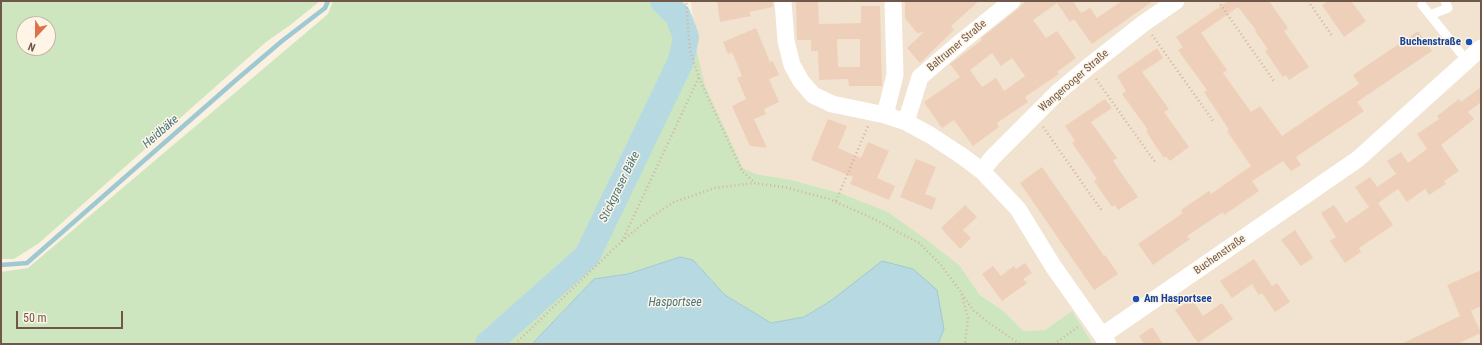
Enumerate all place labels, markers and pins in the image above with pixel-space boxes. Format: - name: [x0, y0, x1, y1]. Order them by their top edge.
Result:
- place label: Buchenstraße: [1400, 35, 1461, 49]
- marker: Buchenstraße: [1464, 37, 1474, 47]
- place label: Am Hasportsee: [1144, 292, 1212, 306]
- marker: Am Hasportsee: [1131, 294, 1141, 304]

